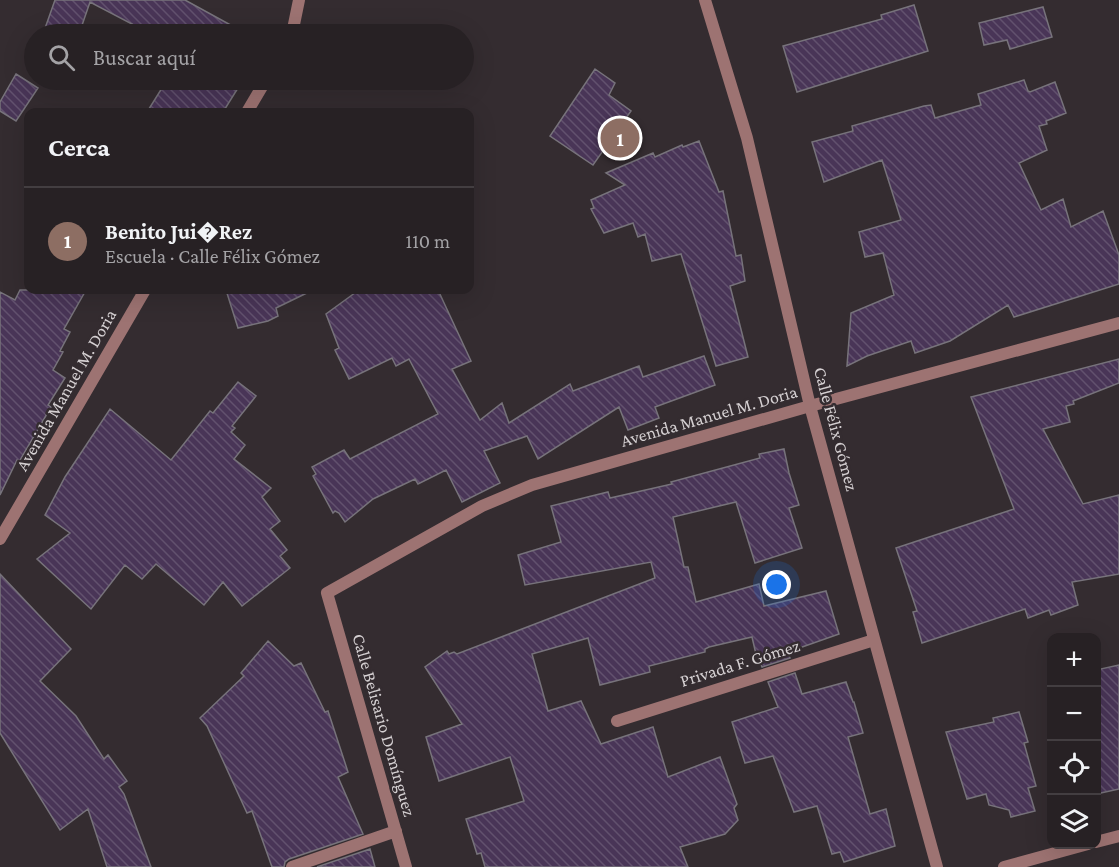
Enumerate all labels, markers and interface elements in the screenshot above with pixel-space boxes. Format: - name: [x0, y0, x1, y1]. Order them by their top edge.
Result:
- search box: [24, 24, 474, 90]
- icon: search: [45, 41, 78, 74]
- text: Buscar aquí: [93, 45, 195, 70]
- pin: 1: [600, 116, 640, 160]
- text: Cerca: [48, 133, 110, 162]
- text: Benito Jui�Rez: [105, 219, 252, 244]
- text: 1: [64, 230, 71, 252]
- text: 110 m: [406, 230, 450, 252]
- text: Escuela · Calle Félix Gómez: [105, 245, 320, 267]
- street label: Avenida Manuel M. Doria: [12, 306, 120, 474]
- street label: Calle Félix Gómez: [810, 365, 862, 494]
- street label: Avenida Manuel M. Doria: [618, 381, 800, 451]
- your location: [762, 570, 791, 599]
- street label: Calle Belisario Domínguez: [348, 631, 420, 819]
- map controls: [1047, 633, 1101, 849]
- button: +: [1047, 633, 1101, 687]
- street label: Privada F. Gómez: [678, 635, 803, 691]
- button: −: [1047, 687, 1101, 741]
- button: locate: [1047, 741, 1101, 795]
- button: layers: [1047, 795, 1101, 849]

